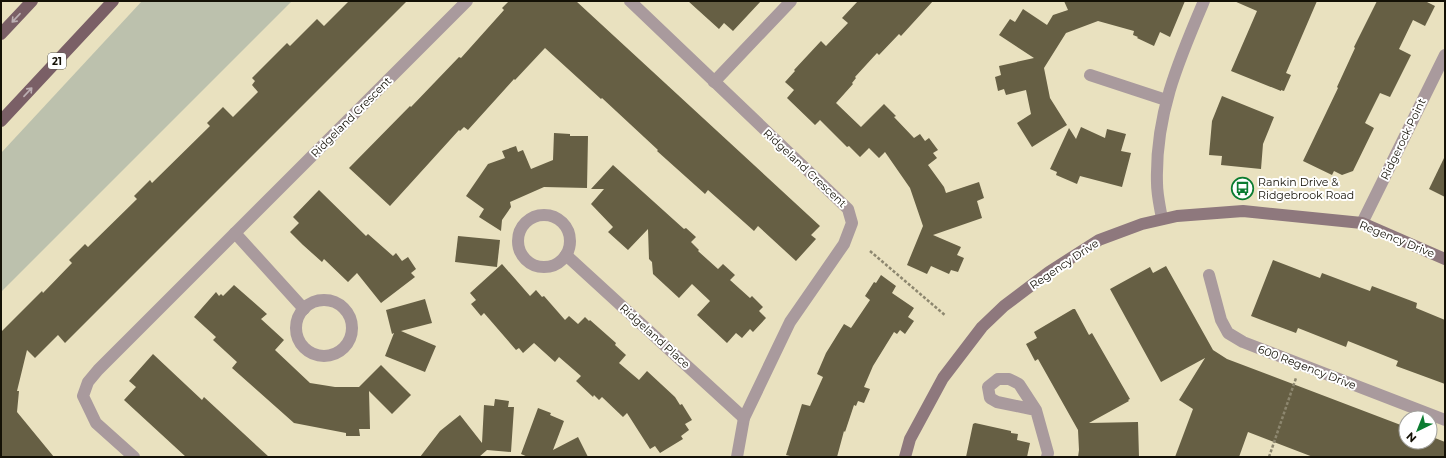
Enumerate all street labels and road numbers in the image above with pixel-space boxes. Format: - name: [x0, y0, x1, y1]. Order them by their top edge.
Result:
- road number: 21: [48, 53, 66, 69]
- street label: Ridgeland Crescent: [308, 73, 395, 160]
- street label: Ridgerock Point: [1377, 96, 1429, 182]
- street label: Ridgeland Crescent: [761, 126, 850, 210]
- street label: Regency Drive: [1357, 218, 1437, 261]
- street label: Regency Drive: [1027, 236, 1101, 292]
- street label: Ridgeland Place: [617, 301, 693, 371]
- street label: 600 Regency Drive: [1256, 342, 1358, 392]

